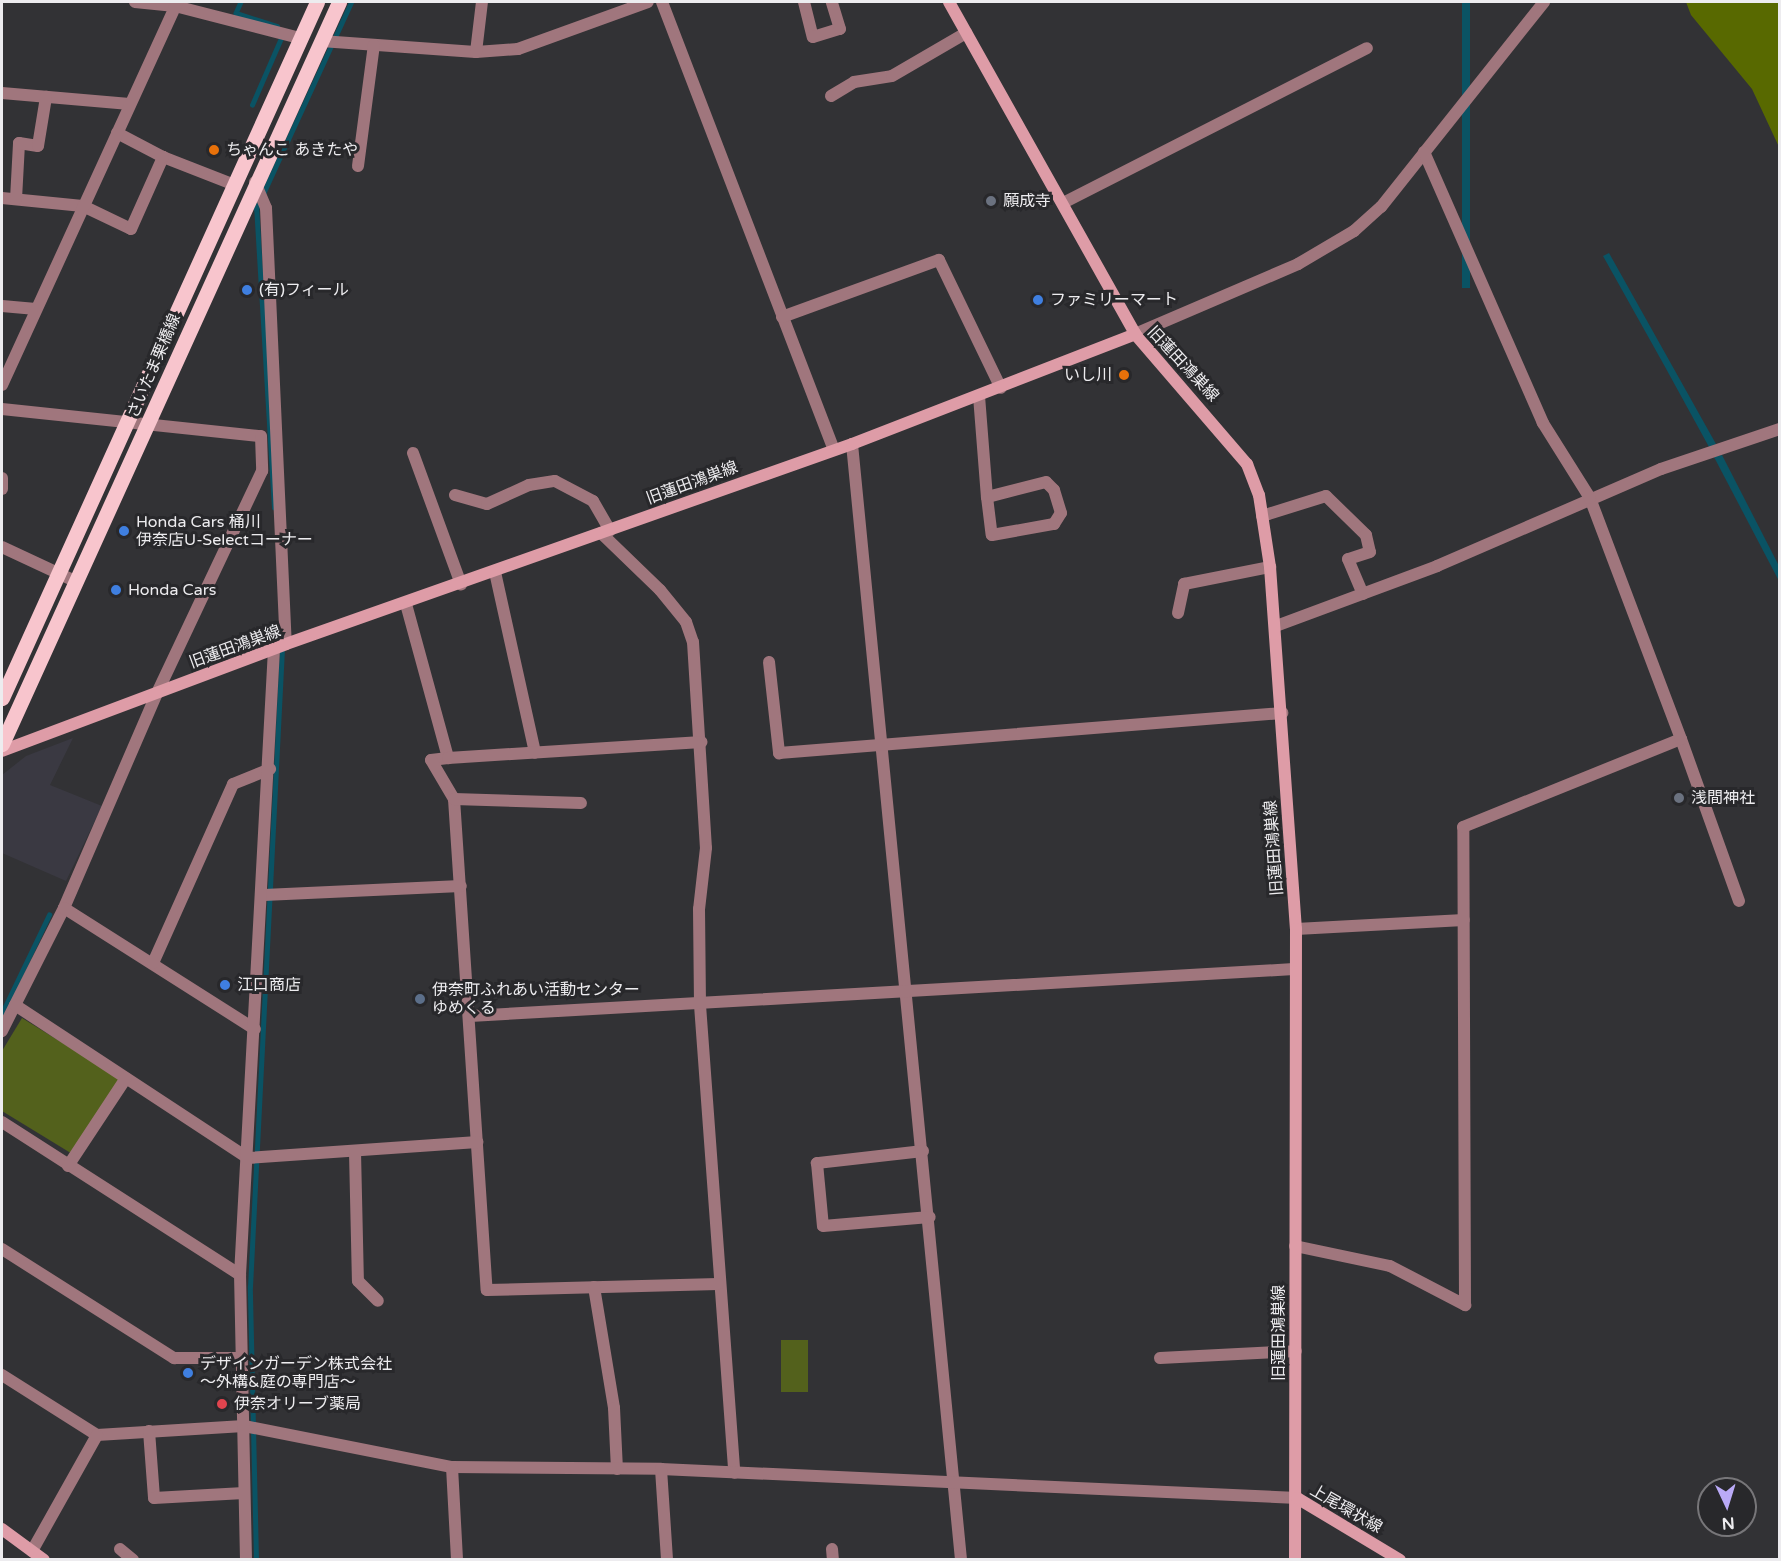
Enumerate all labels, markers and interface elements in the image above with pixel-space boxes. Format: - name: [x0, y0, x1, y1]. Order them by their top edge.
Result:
- place label: ちゃんこ あきたや: [226, 140, 358, 160]
- marker: ちゃんこ あきたや: [207, 143, 221, 157]
- place label: 願成寺: [1003, 191, 1051, 211]
- marker: 願成寺: [984, 194, 998, 208]
- place label: (有)フィール: [259, 280, 349, 300]
- marker: (有)フィール: [240, 283, 254, 297]
- place label: ファミリーマート: [1050, 290, 1178, 310]
- marker: ファミリーマート: [1031, 293, 1045, 307]
- street label: さいたま栗橋線: [123, 311, 185, 421]
- street label: 旧蓮田鴻巣線: [1143, 322, 1223, 406]
- place label: いし川: [1064, 365, 1112, 385]
- marker: いし川: [1117, 368, 1131, 382]
- street label: 旧蓮田鴻巣線: [644, 458, 740, 508]
- place label: Honda Cars 桶川 伊奈店U-Selectコーナー: [136, 512, 313, 550]
- marker: Honda Cars 桶川 伊奈店U-Selectコーナー: [117, 524, 131, 538]
- place label: Honda Cars: [128, 580, 216, 600]
- marker: Honda Cars: [109, 583, 123, 597]
- street label: 旧蓮田鴻巣線: [187, 622, 283, 672]
- place label: 浅間神社: [1691, 788, 1755, 808]
- marker: 浅間神社: [1672, 791, 1686, 805]
- street label: 旧蓮田鴻巣線: [1261, 799, 1287, 897]
- place label: 江口商店: [237, 975, 301, 995]
- marker: 江口商店: [218, 978, 232, 992]
- place label: 伊奈町ふれあい活動センター ゆめくる: [432, 980, 640, 1018]
- marker: 伊奈町ふれあい活動センター ゆめくる: [413, 992, 427, 1006]
- street label: 旧蓮田鴻巣線: [1269, 1285, 1289, 1381]
- place label: デザインガーデン株式会社 ～外構&庭の専門店～: [200, 1354, 392, 1392]
- marker: デザインガーデン株式会社 ～外構&庭の専門店～: [181, 1366, 195, 1380]
- place label: 伊奈オリーブ薬局: [234, 1394, 362, 1414]
- marker: 伊奈オリーブ薬局: [215, 1397, 229, 1411]
- north arrow: [1697, 1477, 1757, 1537]
- street label: 上尾環状線: [1307, 1481, 1385, 1537]
- text: N: [1721, 1513, 1735, 1533]

